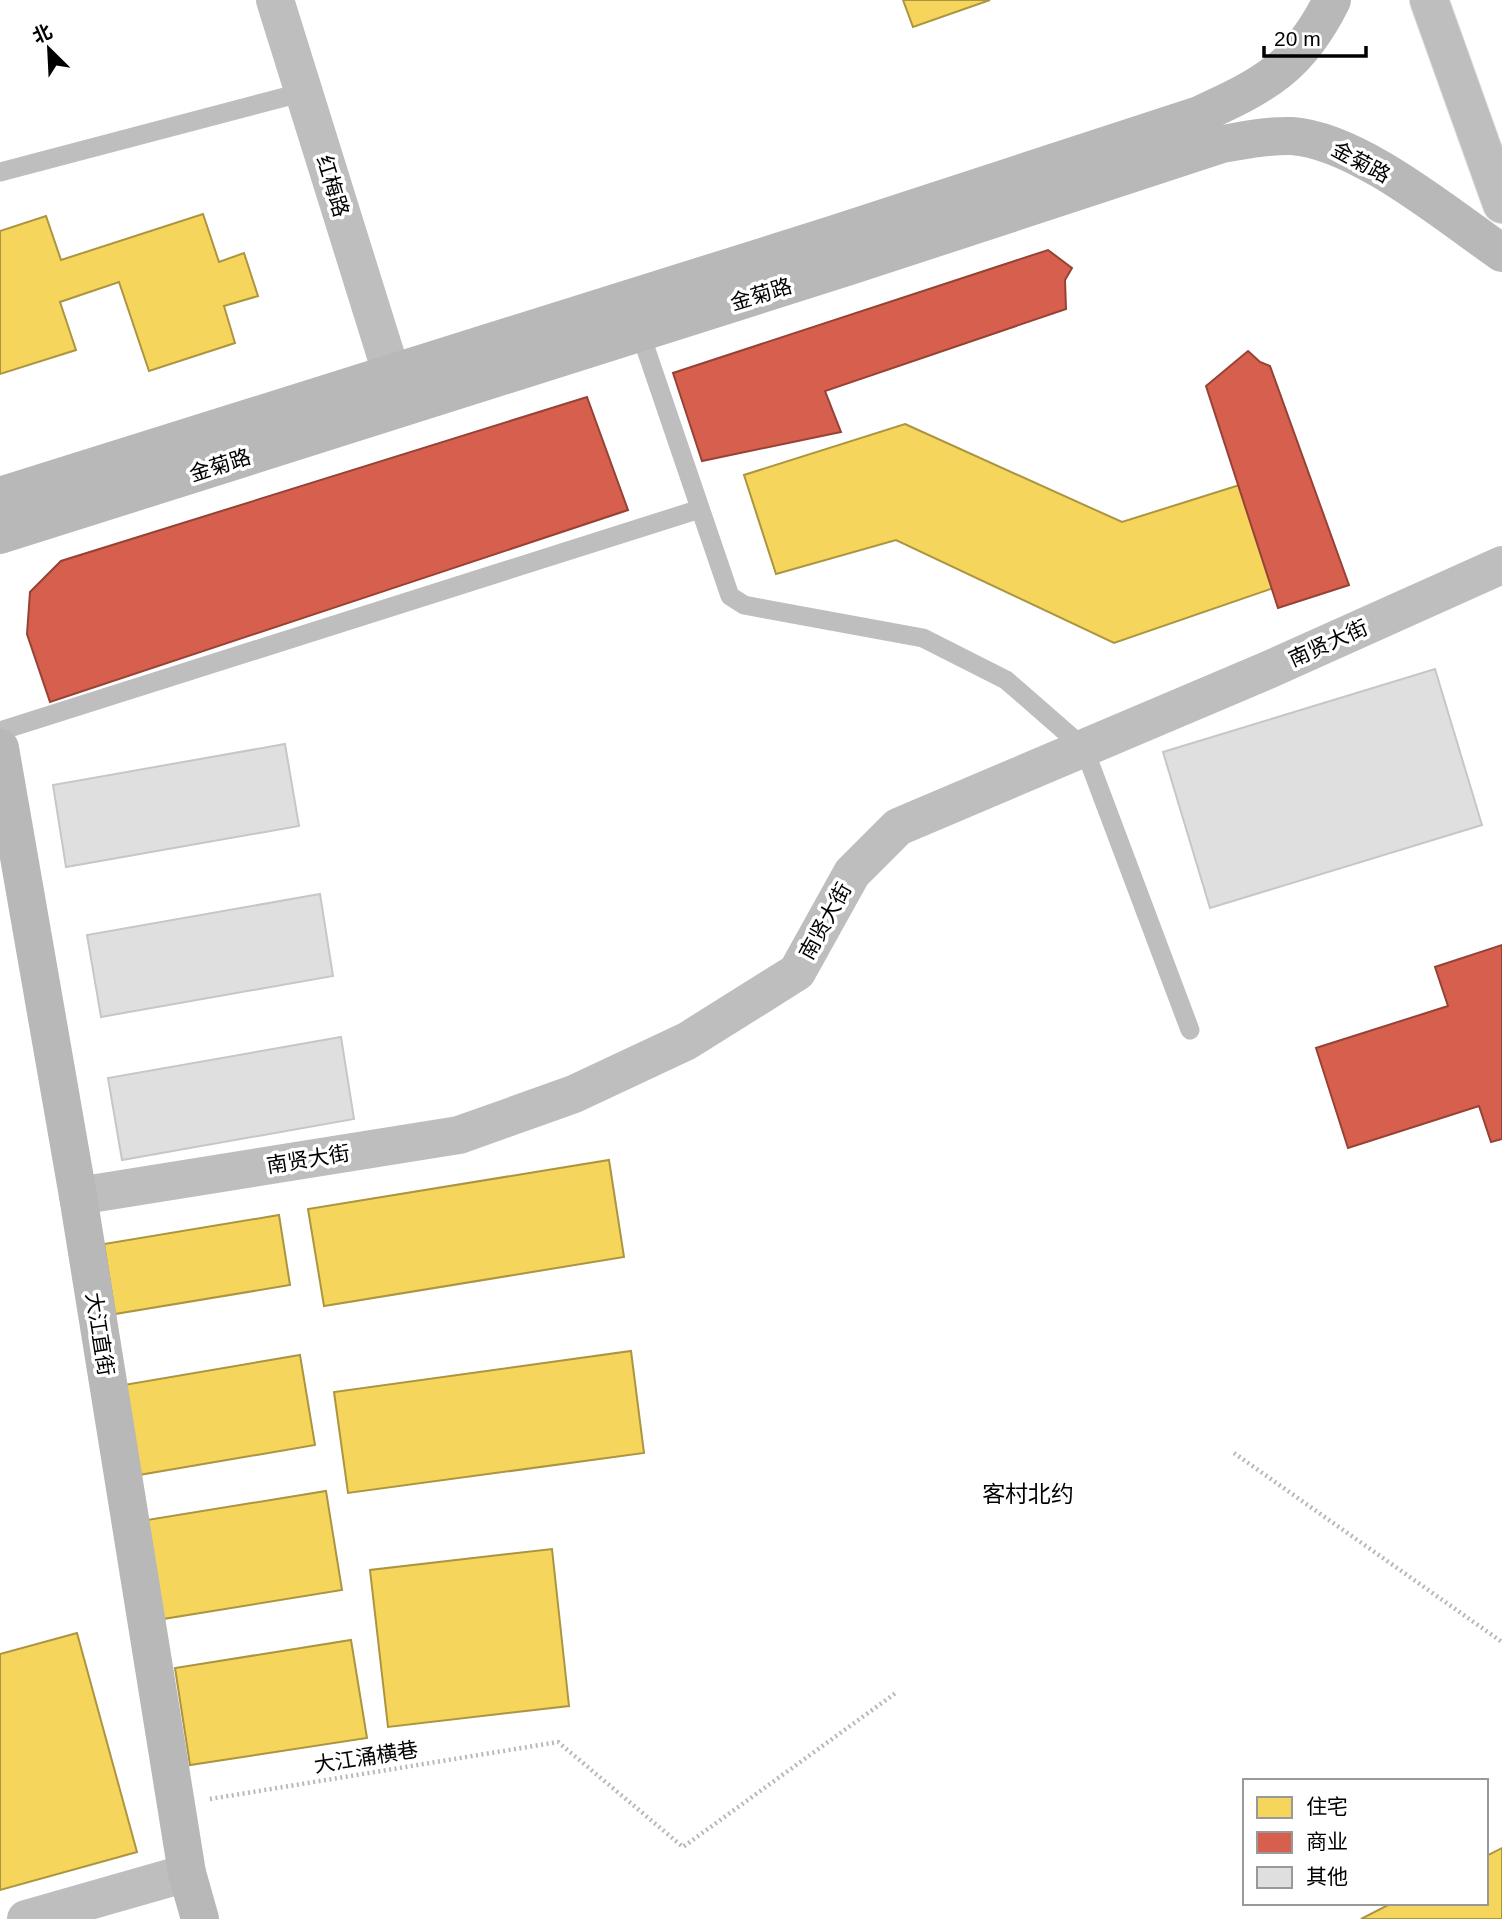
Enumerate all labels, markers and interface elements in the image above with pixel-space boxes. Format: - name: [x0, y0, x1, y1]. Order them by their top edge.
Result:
- north arrow: [14, 14, 84, 84]
- scale bar: [1264, 14, 1366, 58]
- text: 北: [29, 20, 55, 47]
- text: 20 m: [1274, 27, 1321, 50]
- street label: 金菊路: [1328, 137, 1394, 187]
- street label: 红梅路: [313, 153, 353, 219]
- street label: 金菊路: [728, 274, 794, 314]
- street label: 金菊路: [186, 444, 254, 486]
- street label: 南贤大街: [1285, 615, 1371, 671]
- street label: 南贤大街: [795, 879, 855, 963]
- street label: 南贤大街: [265, 1141, 351, 1177]
- street label: 大江直街: [82, 1291, 118, 1377]
- district label: 客村北约: [982, 1481, 1074, 1507]
- street label: 大江涌横巷: [312, 1737, 420, 1777]
- legend: [1243, 1779, 1488, 1905]
- text: 住宅: [1306, 1795, 1348, 1818]
- text: 商业: [1306, 1830, 1348, 1853]
- text: 其他: [1306, 1865, 1348, 1888]

